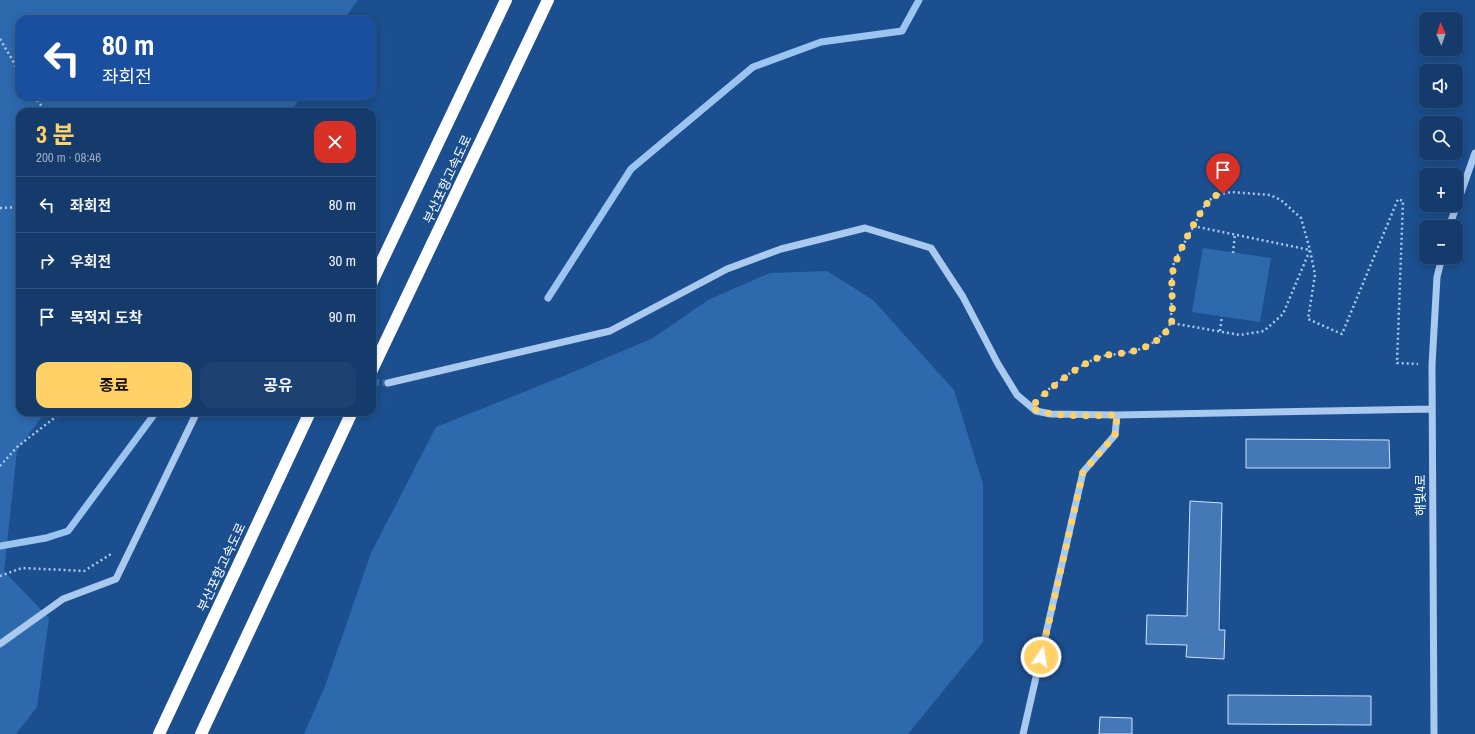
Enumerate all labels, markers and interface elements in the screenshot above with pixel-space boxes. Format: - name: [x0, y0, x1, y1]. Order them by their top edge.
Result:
- north arrow: [1419, 12, 1463, 56]
- map controls: [1419, 12, 1463, 264]
- text: 80 m: [102, 26, 154, 64]
- icon: left: [36, 32, 88, 84]
- text: 좌회전: [102, 64, 152, 89]
- button: sound: [1419, 64, 1463, 108]
- button: search: [1419, 116, 1463, 160]
- text: 3 분: [36, 118, 75, 150]
- button: close: [314, 121, 356, 163]
- street label: 부산포항고속도로: [420, 132, 475, 226]
- text: 200 m · 08:46: [36, 149, 101, 166]
- pin: [1206, 153, 1240, 194]
- icon: arrive: [1212, 159, 1234, 181]
- button: +: [1419, 168, 1463, 212]
- icon: left: [36, 194, 58, 216]
- text: 80 m: [329, 194, 356, 215]
- text: 좌회전: [70, 195, 111, 216]
- button: −: [1419, 220, 1463, 264]
- icon: right: [36, 250, 58, 272]
- text: 30 m: [329, 250, 356, 271]
- text: 우회전: [70, 251, 111, 272]
- icon: arrive: [36, 306, 58, 328]
- text: 90 m: [329, 306, 356, 327]
- text: 목적지 도착: [70, 307, 142, 328]
- button: 종료: [36, 362, 192, 408]
- button: 공유: [200, 362, 356, 408]
- street label: 해빛4로: [1412, 474, 1429, 516]
- street label: 부산포항고속도로: [194, 520, 249, 614]
- position arrow: [1020, 636, 1062, 678]

